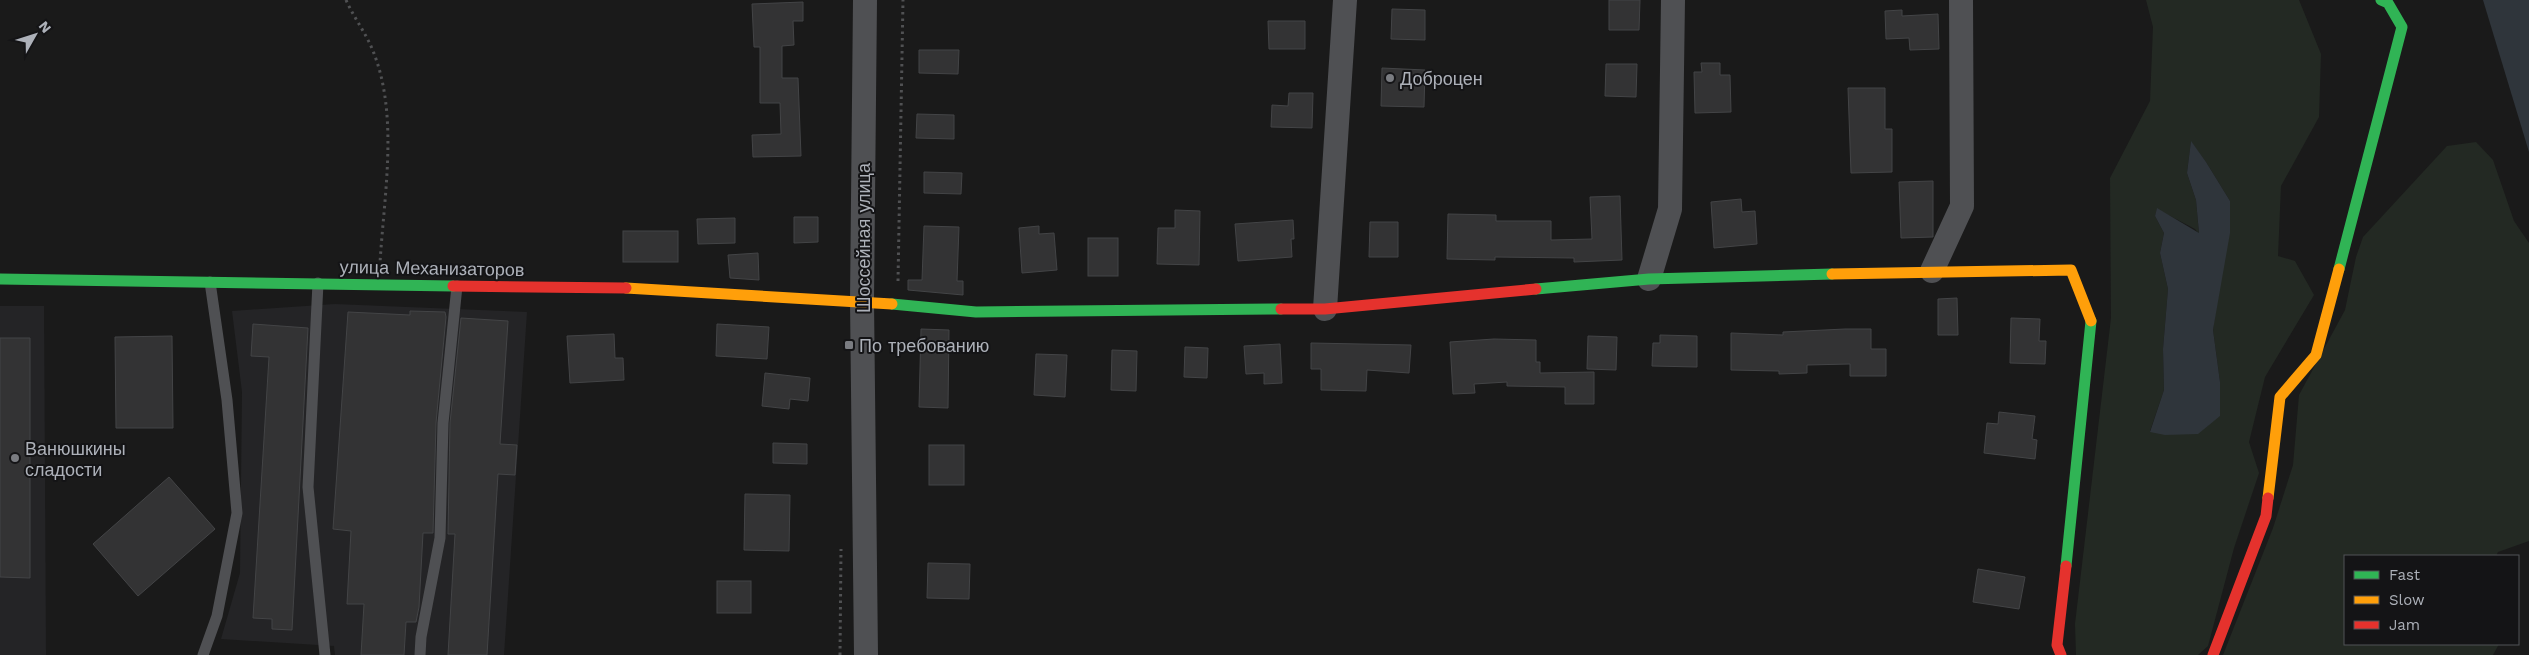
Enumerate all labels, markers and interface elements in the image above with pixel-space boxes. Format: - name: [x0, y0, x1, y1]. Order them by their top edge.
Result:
- north arrow: [10, 10, 60, 60]
- text: N: [36, 18, 55, 36]
- place label: Доброцен: [1400, 68, 1483, 89]
- marker: Доброцен: [1384, 72, 1396, 84]
- street label: Шоссейная улица: [853, 162, 874, 313]
- street label: улица Механизаторов: [339, 256, 525, 280]
- place label: По требованию: [859, 335, 989, 356]
- marker: По требованию: [843, 339, 855, 351]
- place label: Ванюшкины сладости: [25, 438, 126, 480]
- marker: Ванюшкины сладости: [9, 452, 21, 464]
- legend: [2344, 555, 2519, 645]
- text: Fast: [2389, 566, 2421, 584]
- text: Slow: [2389, 591, 2425, 609]
- text: Jam: [2389, 616, 2420, 634]

